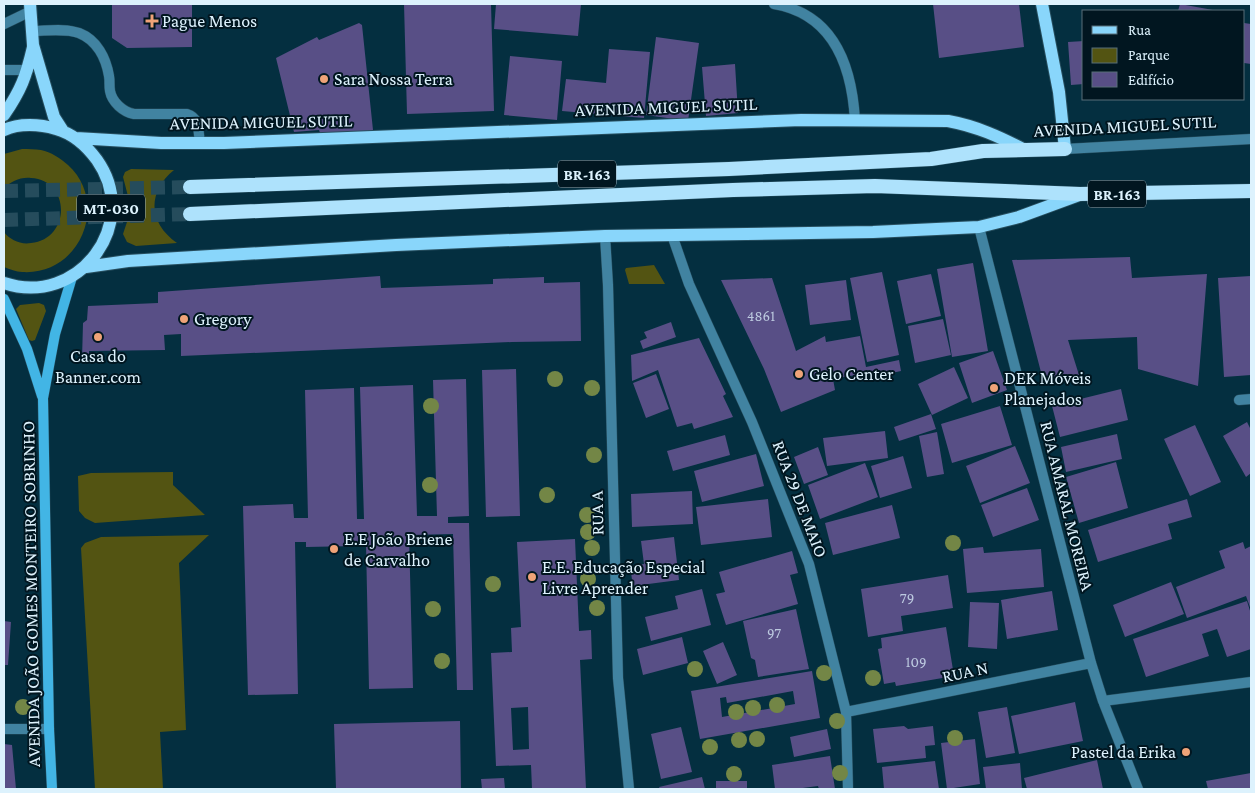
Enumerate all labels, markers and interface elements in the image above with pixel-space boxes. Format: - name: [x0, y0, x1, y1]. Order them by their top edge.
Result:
- legend: [1082, 10, 1245, 100]
- place label: Pague Menos: [162, 11, 257, 31]
- marker: Pague Menos: [146, 15, 158, 27]
- text: Rua: [1128, 22, 1151, 38]
- text: Parque: [1128, 47, 1170, 64]
- place label: Sara Nossa Terra: [334, 69, 453, 89]
- text: Edifício: [1128, 72, 1174, 88]
- marker: Sara Nossa Terra: [318, 73, 330, 85]
- street label: AVENIDA MIGUEL SUTIL: [574, 94, 758, 120]
- street label: AVENIDA MIGUEL SUTIL: [170, 110, 353, 134]
- street label: AVENIDA MIGUEL SUTIL: [1033, 111, 1217, 141]
- road number: BR-163: [558, 160, 616, 188]
- road number: BR-163: [1088, 180, 1146, 208]
- road number: MT-030: [77, 194, 145, 222]
- house number: 4861: [747, 308, 775, 324]
- place label: Gregory: [194, 309, 252, 329]
- marker: Gregory: [178, 313, 190, 325]
- marker: Casa do Banner.com: [92, 331, 104, 343]
- place label: Casa do Banner.com: [55, 346, 142, 387]
- place label: Gelo Center: [809, 364, 894, 384]
- marker: Gelo Center: [793, 368, 805, 380]
- place label: DEK Móveis Planejados: [1004, 368, 1091, 410]
- marker: DEK Móveis Planejados: [988, 382, 1000, 394]
- street label: RUA AMARAL MOREIRA: [1036, 419, 1098, 594]
- street label: AVENIDA JOÃO GOMES MONTEIRO SOBRINHO: [18, 421, 44, 767]
- street label: RUA 29 DE MAIO: [769, 438, 831, 560]
- street label: RUA A: [587, 490, 607, 536]
- place label: E.E João Briene de Carvalho: [344, 529, 452, 570]
- marker: E.E João Briene de Carvalho: [328, 543, 340, 555]
- place label: E.E. Educação Especial Livre Aprender: [542, 557, 706, 598]
- marker: E.E. Educação Especial Livre Aprender: [526, 571, 538, 583]
- house number: 79: [900, 590, 914, 606]
- house number: 97: [767, 625, 781, 641]
- house number: 109: [905, 654, 927, 670]
- street label: RUA N: [940, 657, 990, 687]
- place label: Pastel da Erika: [1071, 742, 1176, 762]
- marker: Pastel da Erika: [1180, 746, 1192, 758]

